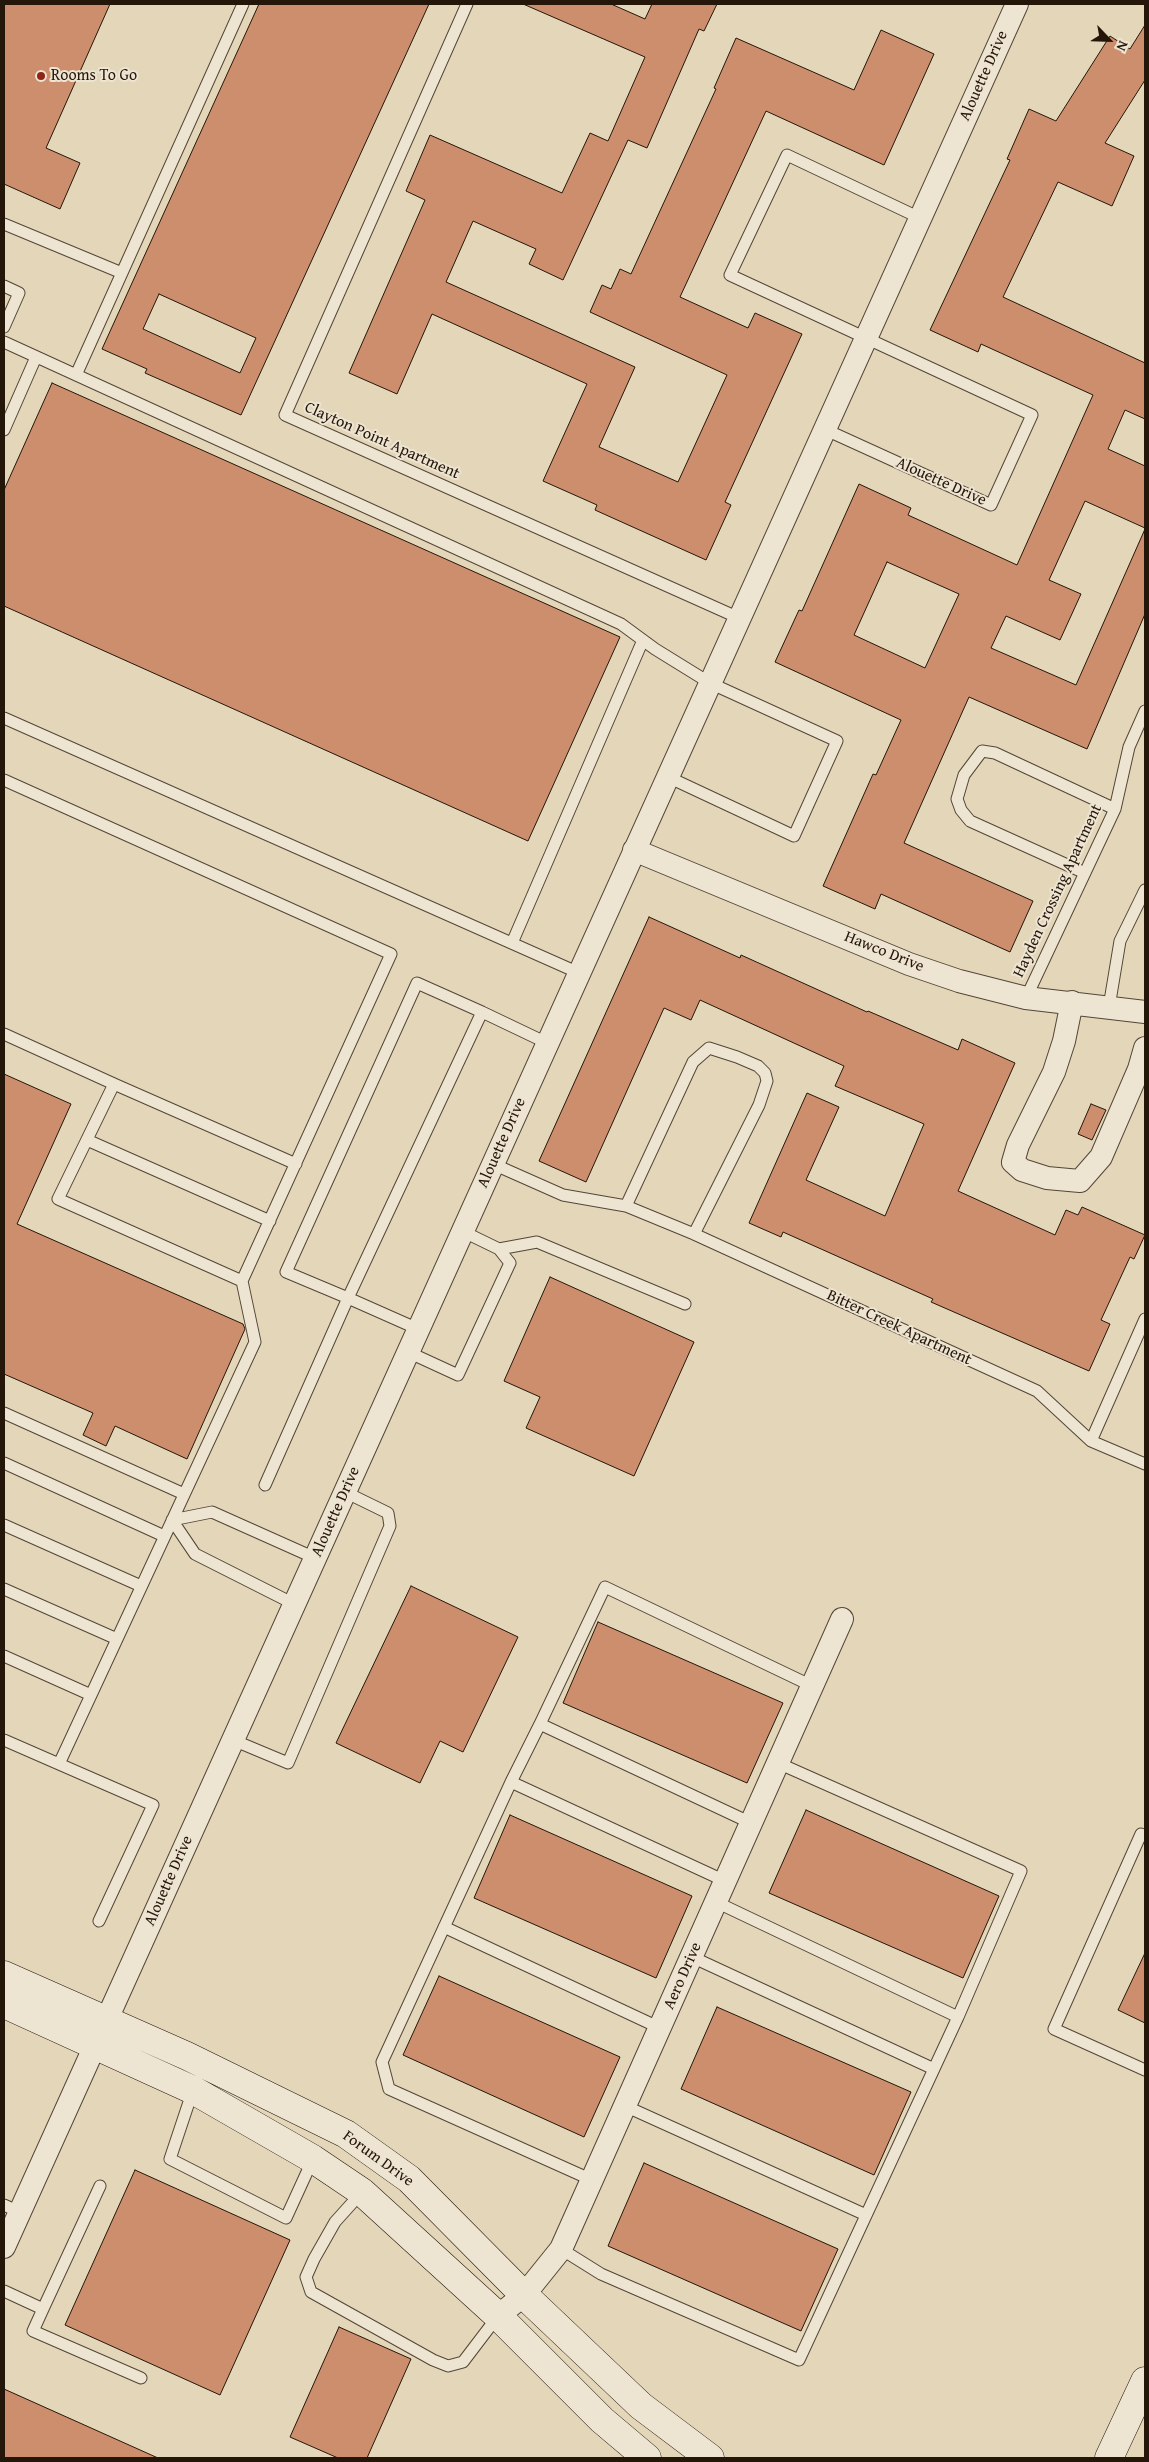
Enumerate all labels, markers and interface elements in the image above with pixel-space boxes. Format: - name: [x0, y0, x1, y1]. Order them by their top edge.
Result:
- north arrow: [1084, 15, 1134, 65]
- street label: Alouette Drive: [956, 28, 1012, 124]
- text: N: [1112, 38, 1134, 54]
- place label: Rooms To Go: [51, 66, 137, 86]
- marker: Rooms To Go: [35, 70, 47, 82]
- street label: Clayton Point Apartment: [301, 398, 463, 484]
- street label: Alouette Drive: [893, 454, 989, 510]
- street label: Hayden Crossing Apartment: [1009, 801, 1107, 981]
- street label: Hawco Drive: [841, 927, 927, 977]
- street label: Alouette Drive: [474, 1095, 530, 1191]
- street label: Bitter Creek Apartment: [824, 1286, 974, 1370]
- street label: Alouette Drive: [308, 1464, 364, 1560]
- street label: Alouette Drive: [141, 1833, 197, 1929]
- street label: Aero Drive: [660, 1940, 706, 2012]
- street label: Forum Drive: [339, 2127, 417, 2191]

